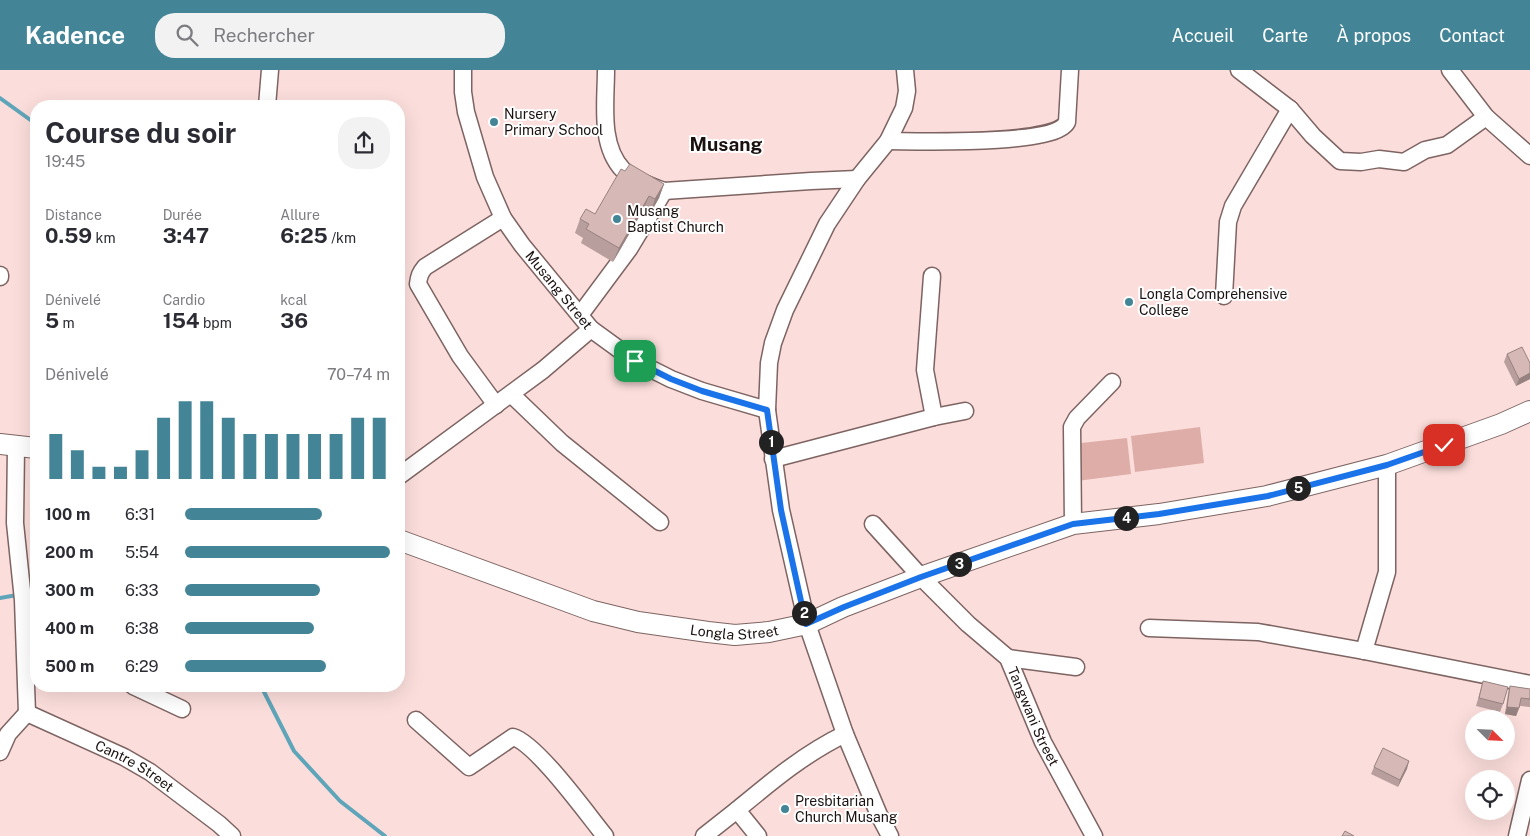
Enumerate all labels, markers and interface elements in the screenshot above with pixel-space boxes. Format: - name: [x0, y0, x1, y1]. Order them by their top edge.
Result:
- search box: [155, 13, 505, 58]
- text: Kadence: [25, 21, 125, 49]
- icon: search: [173, 21, 201, 49]
- text: Rechercher: [213, 24, 315, 46]
- text: Accueil: [1172, 25, 1234, 46]
- text: Carte: [1262, 25, 1308, 46]
- text: À propos: [1336, 25, 1411, 46]
- text: Contact: [1439, 25, 1505, 46]
- place label: Nursery Primary School: [504, 106, 603, 138]
- text: Course du soir: [45, 116, 236, 149]
- marker: Nursery Primary School: [488, 116, 500, 128]
- button: share: [338, 117, 390, 169]
- district label: Musang: [690, 133, 762, 155]
- text: 19:45: [45, 152, 85, 171]
- place label: Musang Baptist Church: [627, 203, 724, 235]
- text: Distance: [45, 207, 102, 223]
- text: Durée: [163, 207, 202, 223]
- text: Allure: [280, 207, 320, 223]
- marker: Musang Baptist Church: [611, 213, 623, 225]
- text: 0.59: [45, 223, 92, 248]
- text: 3:47: [163, 223, 209, 248]
- text: 6:25: [280, 223, 328, 248]
- text: km: [92, 230, 116, 246]
- text: /km: [328, 230, 356, 246]
- street label: Musang Street: [522, 248, 596, 332]
- place label: Longla Comprehensive College: [1139, 286, 1288, 318]
- text: Dénivelé: [45, 292, 101, 308]
- text: Cardio: [163, 292, 205, 308]
- text: kcal: [280, 292, 307, 308]
- marker: Longla Comprehensive College: [1123, 296, 1135, 308]
- text: 5: [45, 308, 59, 333]
- text: 154: [163, 308, 200, 333]
- text: 36: [280, 308, 308, 333]
- text: m: [59, 315, 75, 331]
- text: bpm: [200, 315, 232, 331]
- pin: [614, 340, 656, 382]
- icon: arrive: [621, 347, 649, 375]
- text: Dénivelé: [45, 365, 109, 384]
- text: 70–74 m: [327, 365, 390, 384]
- pin: [1423, 424, 1465, 466]
- pin: 1: [758, 430, 784, 454]
- icon: check: [1430, 431, 1458, 459]
- text: 1: [769, 434, 775, 450]
- pin: 5: [1286, 476, 1310, 500]
- text: 5: [1294, 480, 1303, 496]
- text: 100 m: [45, 505, 90, 524]
- text: 6:31: [125, 505, 155, 524]
- pin: 4: [1114, 506, 1138, 530]
- text: 4: [1122, 510, 1131, 526]
- text: 200 m: [45, 543, 94, 562]
- text: 5:54: [125, 543, 159, 562]
- pin: 3: [946, 552, 972, 576]
- text: 3: [955, 556, 964, 572]
- text: 300 m: [45, 581, 94, 600]
- text: 6:33: [125, 581, 159, 600]
- pin: 2: [792, 600, 816, 626]
- text: 2: [800, 605, 809, 621]
- text: 400 m: [45, 619, 94, 638]
- text: 6:38: [125, 619, 159, 638]
- street label: Longla Street: [689, 622, 780, 643]
- text: 500 m: [45, 657, 94, 676]
- text: 6:29: [125, 657, 158, 676]
- street label: Tangwani Street: [1005, 664, 1062, 768]
- north arrow: [1465, 710, 1515, 760]
- map controls: [1465, 710, 1515, 820]
- street label: Cantre Street: [93, 737, 177, 795]
- button: locate: [1465, 770, 1515, 820]
- place label: Presbitarian Church Musang: [795, 793, 898, 825]
- marker: Presbitarian Church Musang: [779, 803, 791, 815]

